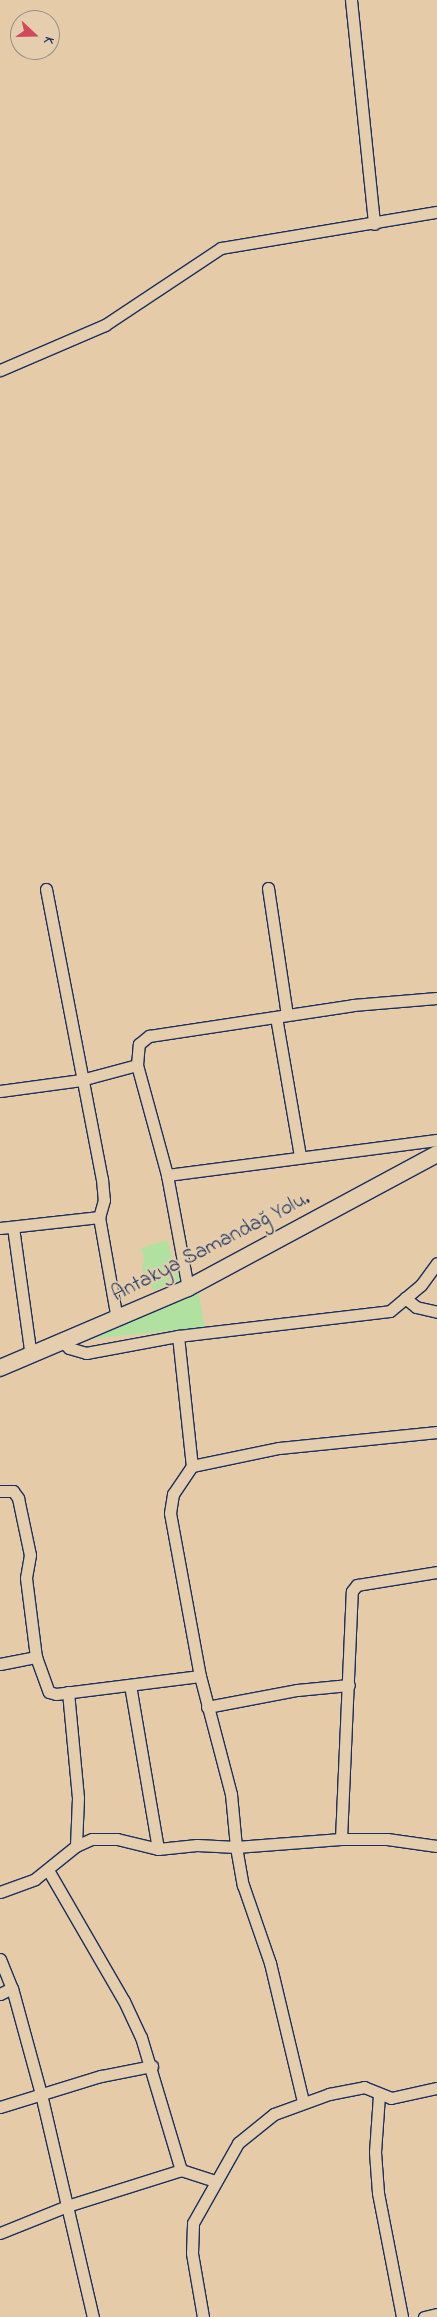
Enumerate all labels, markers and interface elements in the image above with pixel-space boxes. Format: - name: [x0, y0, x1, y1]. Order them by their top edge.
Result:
- north arrow: [10, 10, 60, 60]
- text: K: [38, 33, 60, 47]
- street label: Antakya Samandağ Yolu.: [108, 1186, 314, 1308]

